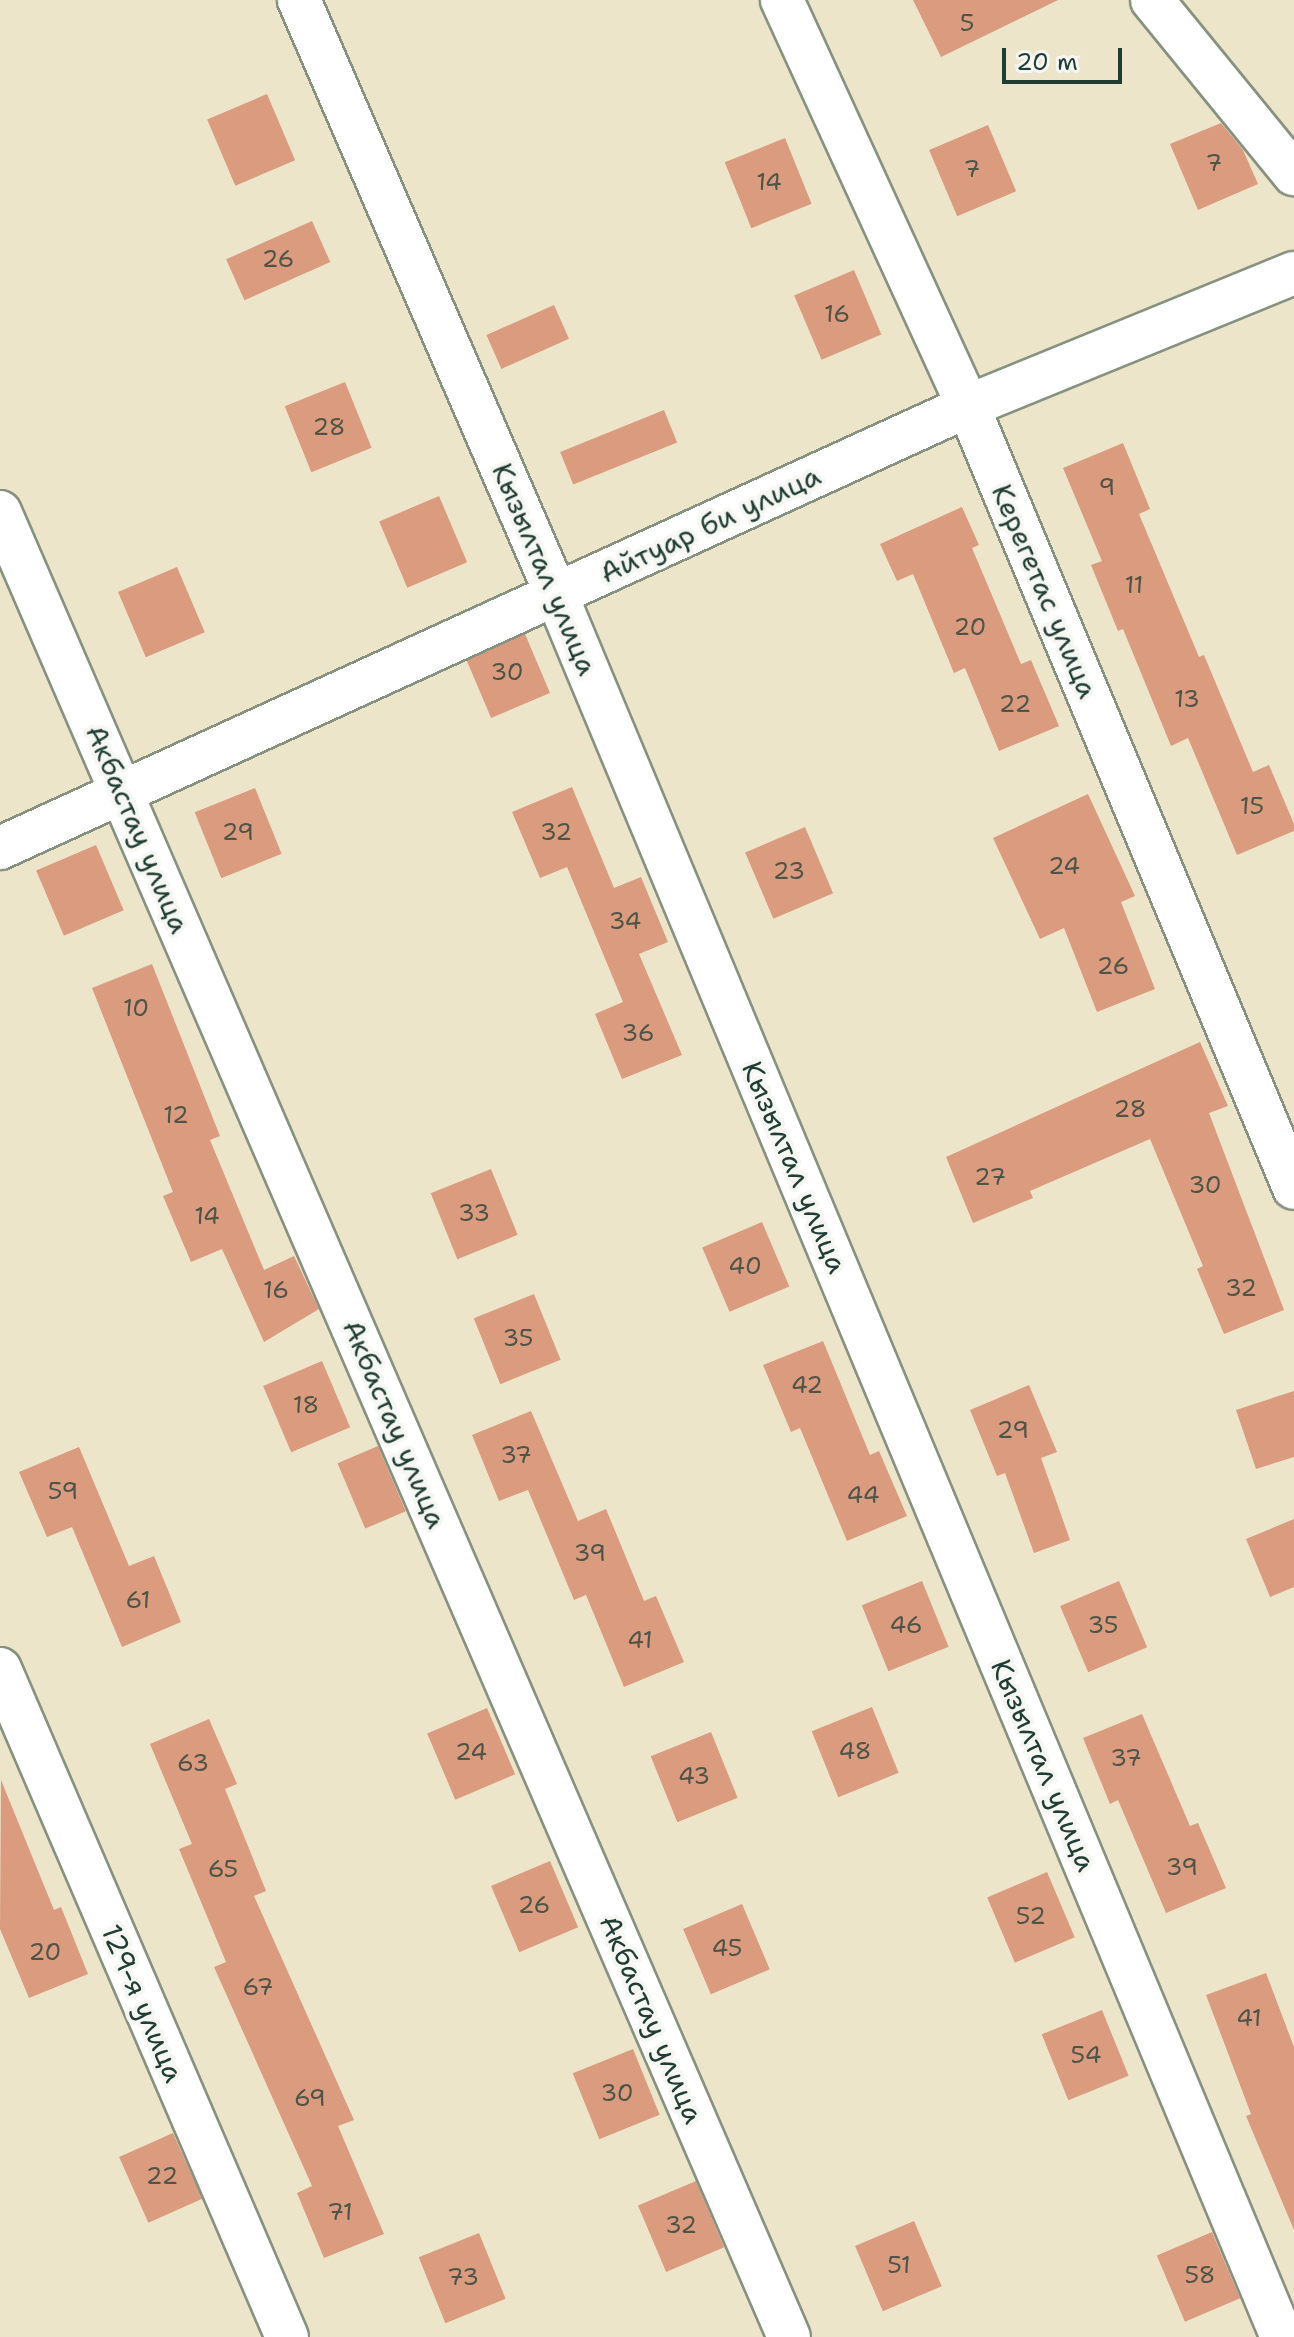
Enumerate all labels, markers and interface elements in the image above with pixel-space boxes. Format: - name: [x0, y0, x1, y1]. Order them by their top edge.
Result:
- house number: 5: [960, 10, 974, 38]
- scale bar: [1006, 32, 1126, 82]
- text: 20 m: [1016, 46, 1078, 78]
- house number: 7: [1206, 150, 1222, 178]
- house number: 7: [964, 156, 980, 184]
- house number: 14: [756, 169, 782, 197]
- house number: 26: [262, 246, 294, 274]
- house number: 16: [824, 301, 850, 329]
- house number: 28: [313, 414, 345, 442]
- street label: Кызылтал улица: [485, 458, 605, 680]
- street label: Айтуар би улица: [594, 458, 826, 590]
- house number: 9: [1099, 474, 1115, 502]
- street label: Керегетас улица: [985, 479, 1105, 703]
- house number: 11: [1124, 572, 1144, 600]
- house number: 20: [954, 614, 986, 642]
- house number: 30: [490, 659, 524, 687]
- house number: 13: [1174, 686, 1200, 714]
- house number: 22: [999, 691, 1031, 719]
- street label: Акбастау улица: [79, 720, 197, 938]
- house number: 15: [1240, 793, 1264, 821]
- house number: 29: [222, 819, 254, 847]
- house number: 32: [540, 819, 572, 847]
- house number: 24: [1048, 853, 1080, 881]
- house number: 23: [773, 858, 805, 886]
- house number: 34: [609, 908, 641, 936]
- house number: 26: [1097, 953, 1129, 981]
- house number: 10: [123, 995, 149, 1023]
- house number: 36: [622, 1020, 654, 1048]
- street label: Кызылтал улица: [735, 1056, 855, 1278]
- house number: 28: [1114, 1096, 1146, 1124]
- house number: 12: [163, 1102, 189, 1130]
- house number: 27: [974, 1164, 1006, 1192]
- house number: 30: [1188, 1172, 1222, 1200]
- house number: 33: [458, 1200, 490, 1228]
- house number: 14: [194, 1203, 220, 1231]
- house number: 40: [728, 1253, 762, 1281]
- house number: 32: [1225, 1275, 1257, 1303]
- house number: 16: [263, 1277, 289, 1305]
- street label: Акбастау улица: [336, 1315, 454, 1533]
- house number: 35: [503, 1325, 533, 1353]
- house number: 42: [791, 1372, 823, 1400]
- house number: 18: [293, 1392, 319, 1420]
- house number: 29: [997, 1417, 1029, 1445]
- house number: 37: [500, 1442, 532, 1470]
- house number: 59: [48, 1478, 78, 1506]
- house number: 44: [847, 1482, 879, 1510]
- house number: 39: [574, 1540, 606, 1568]
- house number: 61: [126, 1587, 150, 1615]
- house number: 46: [889, 1612, 923, 1640]
- house number: 35: [1088, 1612, 1118, 1640]
- house number: 41: [627, 1627, 653, 1655]
- street label: Кызылтал улица: [984, 1654, 1104, 1876]
- house number: 48: [838, 1738, 872, 1766]
- house number: 24: [455, 1739, 487, 1767]
- house number: 37: [1110, 1745, 1142, 1773]
- house number: 63: [177, 1750, 209, 1778]
- house number: 43: [678, 1763, 710, 1791]
- house number: 39: [1166, 1854, 1198, 1882]
- house number: 65: [208, 1856, 238, 1884]
- house number: 26: [518, 1892, 550, 1920]
- house number: 52: [1016, 1903, 1046, 1931]
- street label: Акбастау улица: [593, 1910, 711, 2128]
- street label: 129-я улица: [95, 1919, 191, 2087]
- house number: 45: [712, 1935, 742, 1963]
- house number: 20: [29, 1939, 61, 1967]
- house number: 67: [243, 1974, 273, 2002]
- house number: 41: [1236, 2005, 1262, 2033]
- house number: 54: [1071, 2042, 1101, 2070]
- house number: 30: [600, 2080, 634, 2108]
- house number: 69: [294, 2085, 326, 2113]
- house number: 22: [146, 2163, 178, 2191]
- house number: 71: [327, 2199, 353, 2227]
- house number: 32: [665, 2212, 697, 2240]
- house number: 51: [887, 2252, 911, 2280]
- house number: 58: [1185, 2262, 1215, 2290]
- house number: 73: [447, 2264, 479, 2292]

